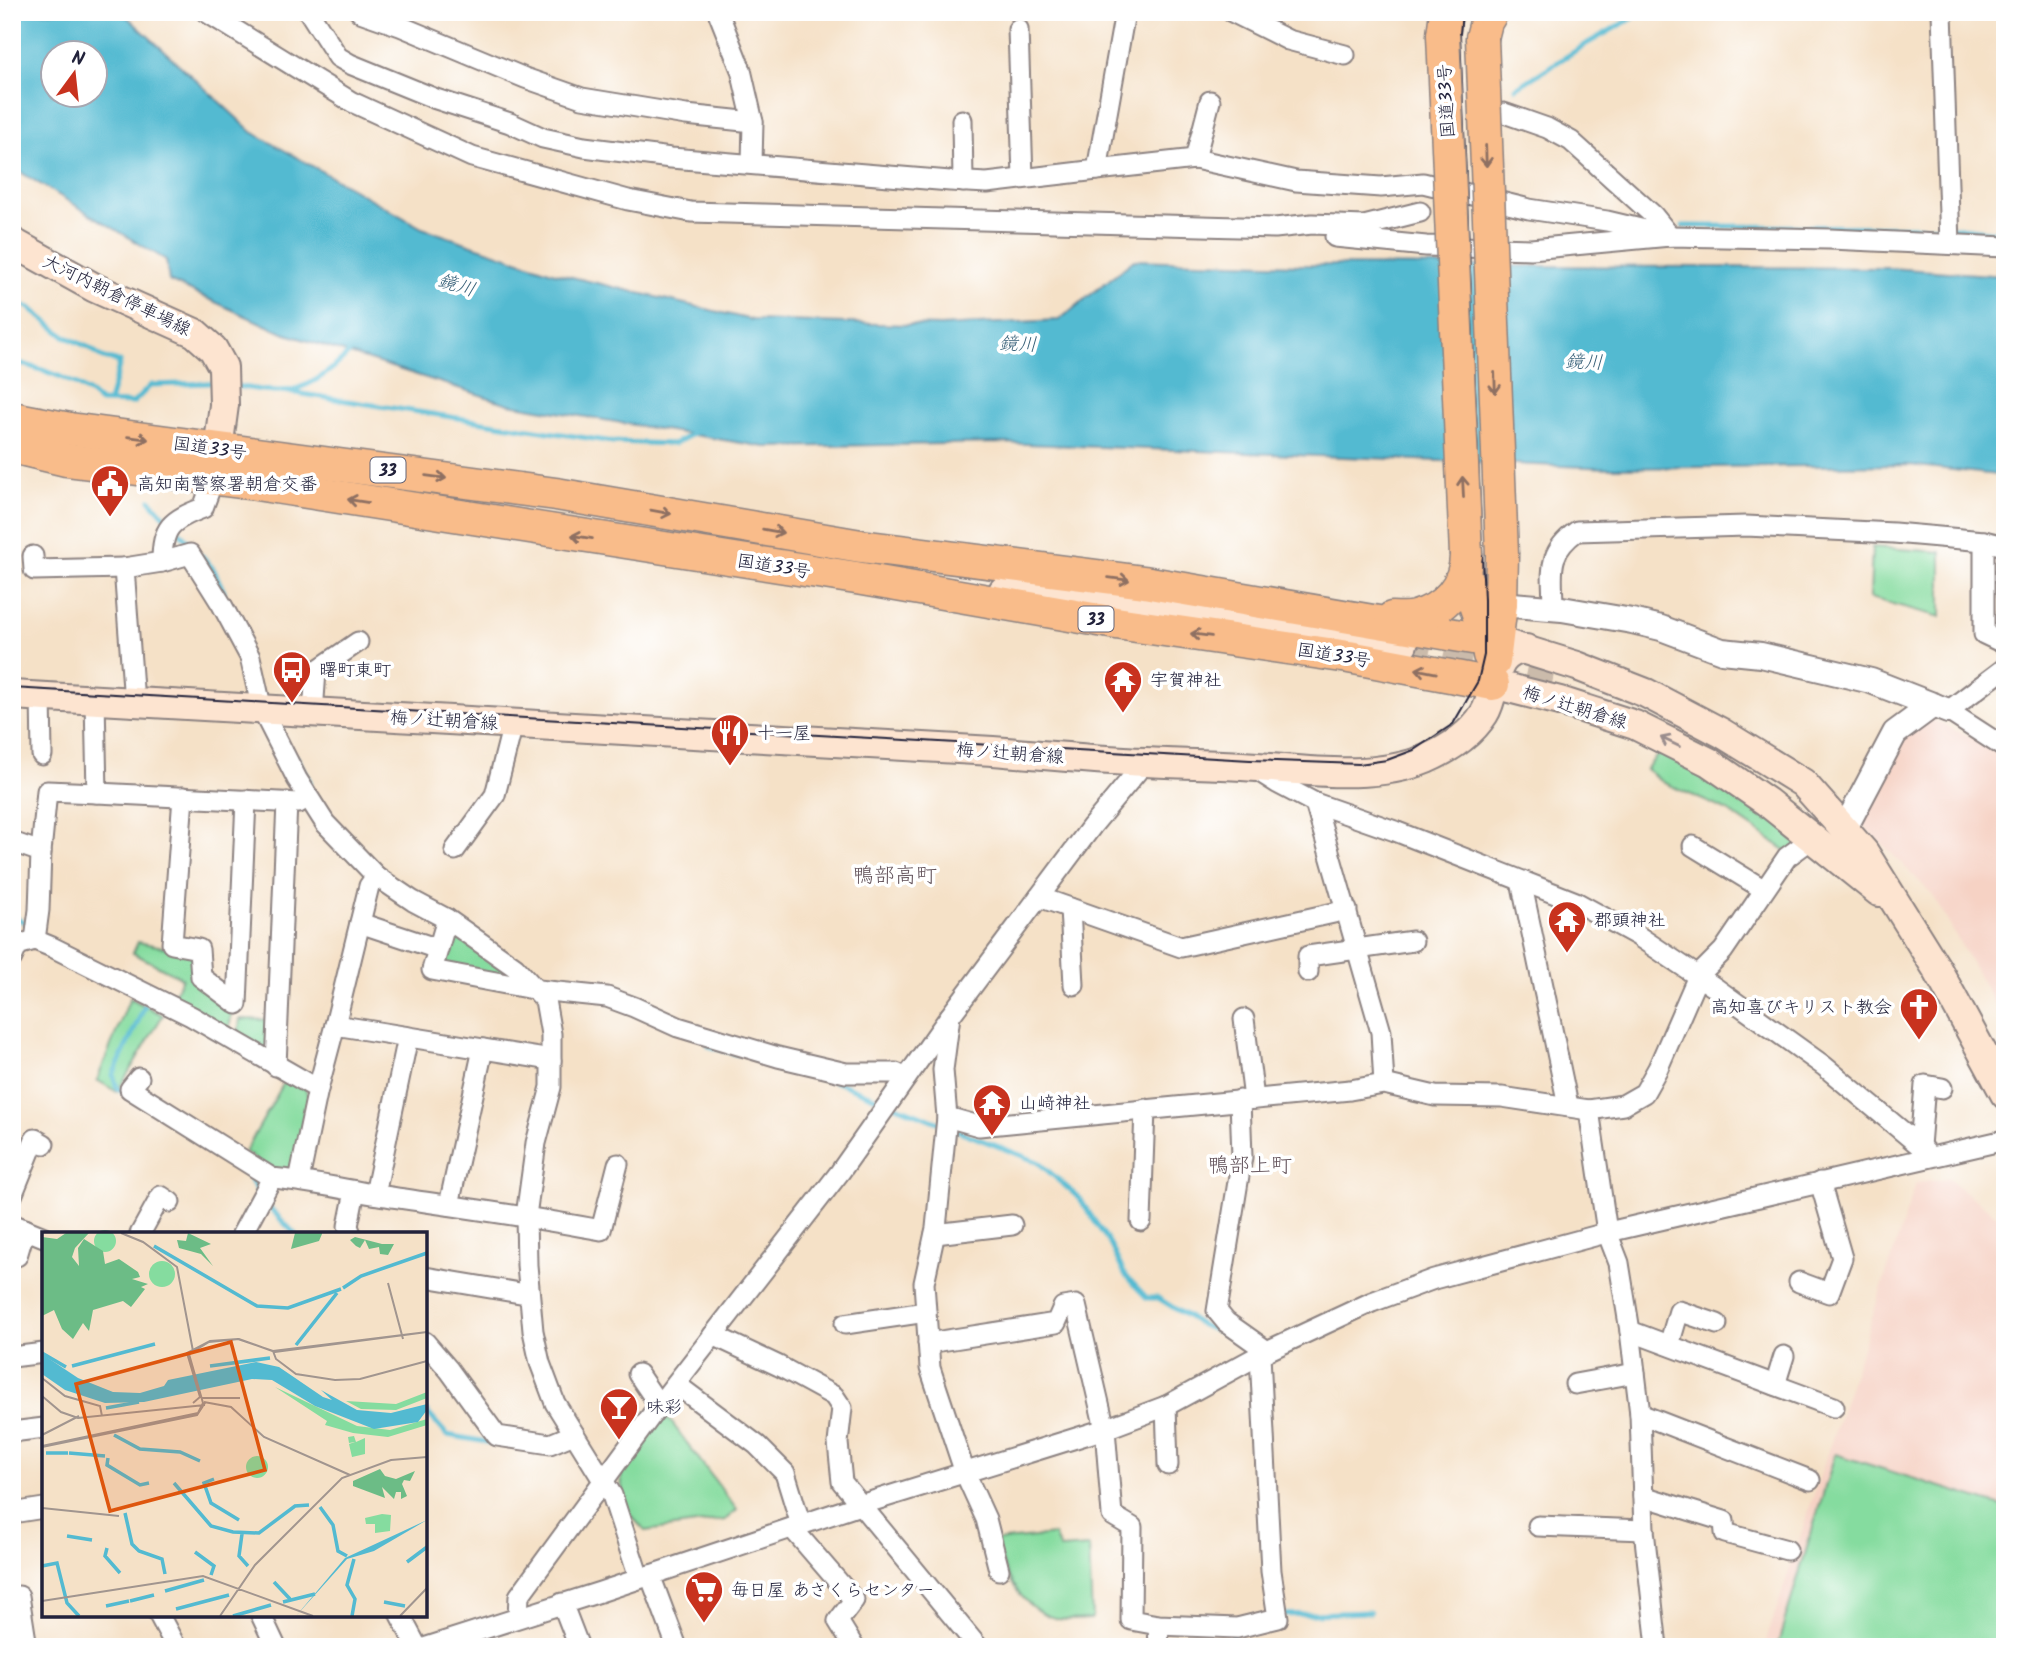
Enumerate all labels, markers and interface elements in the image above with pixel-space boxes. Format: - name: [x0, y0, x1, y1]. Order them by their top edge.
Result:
- north arrow: [38, 38, 108, 108]
- text: N: [68, 43, 88, 76]
- street label: 国道33号: [1431, 63, 1464, 139]
- one-way arrow: [1480, 144, 1493, 167]
- street label: 大河内朝倉停車場線: [37, 248, 196, 345]
- water label: 鏡川: [434, 266, 479, 306]
- water label: 鏡川: [998, 329, 1037, 361]
- water label: 鏡川: [1564, 347, 1603, 379]
- one-way arrow: [1489, 371, 1502, 394]
- street label: 国道33号: [171, 430, 249, 469]
- one-way arrow: [126, 432, 148, 445]
- road number: 33: [370, 457, 406, 482]
- public building icon: 高知南警察署朝倉交番: [89, 463, 131, 518]
- one-way arrow: [424, 470, 447, 483]
- place label: 高知南警察署朝倉交番: [137, 471, 317, 500]
- one-way arrow: [1456, 476, 1469, 499]
- one-way arrow: [347, 494, 370, 507]
- one-way arrow: [649, 505, 672, 519]
- one-way arrow: [761, 525, 784, 538]
- one-way arrow: [572, 530, 594, 543]
- street label: 国道33号: [735, 547, 813, 588]
- one-way arrow: [1107, 573, 1130, 586]
- road number: 33: [1078, 606, 1114, 632]
- one-way arrow: [1190, 628, 1213, 641]
- street label: 国道33号: [1295, 636, 1373, 677]
- bus stop icon: 曙町東町: [271, 649, 313, 704]
- place label: 曙町東町: [319, 657, 391, 686]
- temple icon: 宇賀神社: [1102, 659, 1144, 714]
- one-way arrow: [1415, 664, 1438, 677]
- place label: 宇賀神社: [1150, 667, 1222, 696]
- street label: 梅ノ辻朝倉線: [1519, 679, 1630, 738]
- street label: 梅ノ辻朝倉線: [389, 704, 499, 739]
- restaurant icon: 十一屋: [709, 712, 751, 767]
- place label: 十一屋: [757, 720, 811, 749]
- one-way arrow: [1660, 735, 1681, 749]
- street label: 梅ノ辻朝倉線: [955, 736, 1065, 773]
- district label: 鴨部高町: [853, 860, 937, 893]
- temple icon: 郡頭神社: [1546, 899, 1588, 954]
- place label: 郡頭神社: [1594, 907, 1666, 936]
- church icon: 高知喜びキリスト教会: [1898, 986, 1940, 1041]
- place label: 高知喜びキリスト教会: [1711, 994, 1892, 1023]
- temple icon: 山﨑神社: [971, 1082, 1013, 1137]
- place label: 山﨑神社: [1019, 1090, 1091, 1119]
- district label: 鴨部上町: [1208, 1150, 1292, 1183]
- inset map: [42, 1232, 427, 1617]
- bar icon: 味彩: [598, 1386, 640, 1441]
- place label: 味彩: [646, 1394, 682, 1423]
- supermarket icon: 毎日屋 あさくらセンター: [683, 1569, 725, 1624]
- place label: 毎日屋 あさくらセンター: [731, 1577, 934, 1606]

